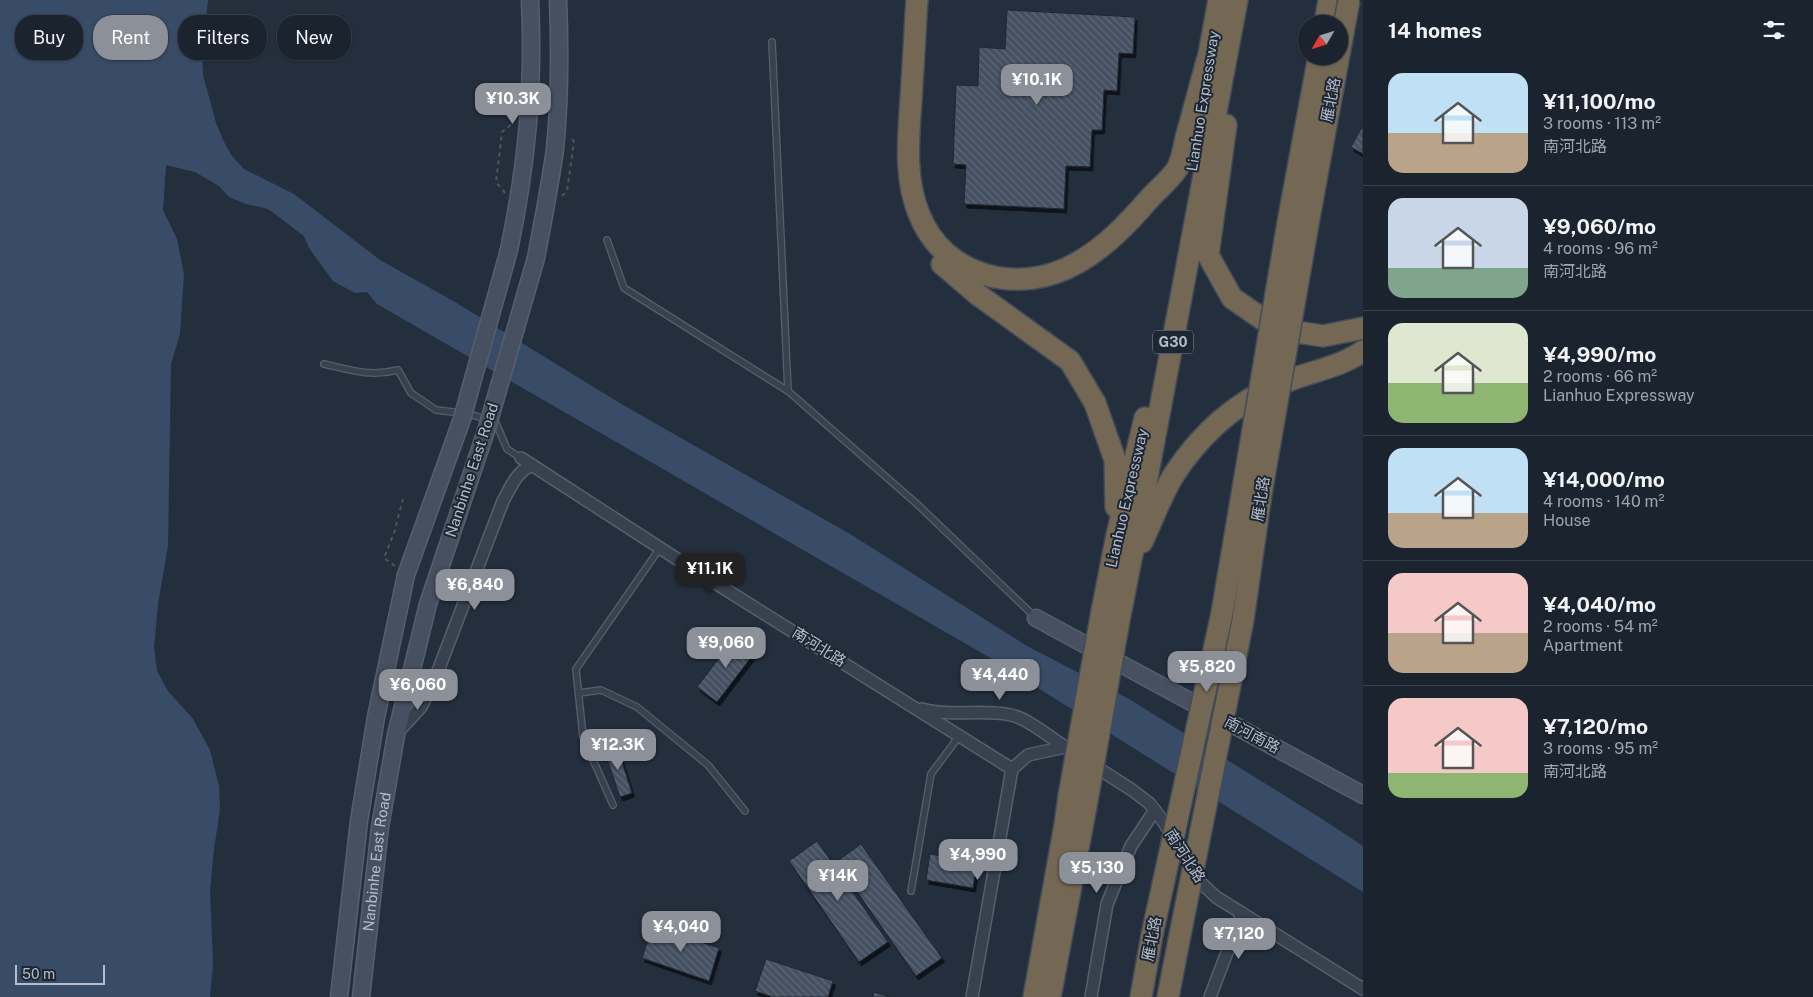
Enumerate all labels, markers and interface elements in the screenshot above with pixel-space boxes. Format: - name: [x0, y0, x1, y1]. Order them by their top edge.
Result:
- chip: Buy: [15, 15, 83, 60]
- chip: Rent: [93, 15, 168, 60]
- chip: Filters: [178, 15, 267, 60]
- chip: New: [277, 15, 351, 60]
- north arrow: [1298, 15, 1348, 65]
- map controls: [1298, 15, 1348, 65]
- icon: filters: [1760, 16, 1788, 44]
- text: 14 homes: [1388, 18, 1482, 43]
- street label: Lianhuo Expressway: [1183, 29, 1222, 172]
- pin: ¥10.1K: [996, 64, 1078, 106]
- text: ¥10.1K: [1012, 70, 1062, 89]
- street label: 雁北路: [1318, 76, 1343, 124]
- pin: ¥10.3K: [472, 82, 554, 125]
- text: ¥10.3K: [486, 89, 540, 108]
- text: ¥11,100/mo: [1543, 89, 1656, 114]
- icon: home: [1428, 93, 1488, 153]
- text: 3 rooms · 113 m²: [1543, 114, 1661, 133]
- text: 南河北路: [1543, 137, 1607, 156]
- text: ¥9,060/mo: [1543, 214, 1656, 239]
- icon: home: [1428, 218, 1488, 278]
- text: 4 rooms · 96 m²: [1543, 239, 1658, 258]
- text: 南河北路: [1543, 262, 1607, 281]
- road number: G30: [1153, 331, 1193, 354]
- text: ¥4,990/mo: [1543, 342, 1656, 367]
- icon: home: [1428, 343, 1488, 403]
- text: 2 rooms · 66 m²: [1543, 367, 1657, 386]
- text: Lianhuo Expressway: [1543, 386, 1695, 405]
- street label: Nanbinhe East Road: [442, 401, 501, 539]
- street label: Lianhuo Expressway: [1102, 427, 1151, 569]
- text: ¥14,000/mo: [1543, 467, 1665, 492]
- icon: home: [1428, 468, 1488, 528]
- street label: 雁北路: [1249, 475, 1272, 522]
- text: 4 rooms · 140 m²: [1543, 492, 1664, 511]
- text: House: [1543, 511, 1591, 530]
- pin: ¥11.1K: [669, 552, 751, 595]
- text: ¥11.1K: [687, 559, 733, 578]
- pin: ¥6,840: [434, 568, 516, 611]
- text: ¥6,840: [446, 575, 504, 594]
- text: ¥4,040/mo: [1543, 592, 1656, 617]
- icon: home: [1428, 593, 1488, 653]
- text: 2 rooms · 54 m²: [1543, 617, 1658, 636]
- street label: 南河北路: [789, 623, 849, 670]
- pin: ¥9,060: [685, 626, 767, 669]
- text: ¥9,060: [698, 633, 754, 652]
- text: Apartment: [1543, 636, 1623, 655]
- pin: ¥5,820: [1166, 650, 1248, 693]
- text: ¥5,820: [1179, 657, 1235, 676]
- pin: ¥4,440: [959, 658, 1041, 701]
- text: ¥4,440: [972, 665, 1028, 684]
- pin: ¥6,060: [377, 668, 459, 711]
- text: ¥6,060: [390, 675, 446, 694]
- street label: 南河南路: [1222, 713, 1283, 756]
- text: ¥7,120/mo: [1543, 714, 1648, 739]
- icon: home: [1428, 718, 1488, 778]
- pin: ¥12.3K: [577, 728, 659, 771]
- text: ¥12.3K: [591, 735, 645, 754]
- text: 3 rooms · 95 m²: [1543, 739, 1658, 758]
- text: 南河北路: [1543, 762, 1607, 781]
- street label: Nanbinhe East Road: [359, 791, 394, 932]
- street label: 南河北路: [1162, 826, 1209, 886]
- pin: ¥4,990: [937, 838, 1019, 881]
- text: ¥4,990: [950, 845, 1006, 864]
- pin: ¥5,130: [1056, 852, 1138, 894]
- text: ¥5,130: [1070, 858, 1124, 877]
- pin: ¥14K: [808, 860, 868, 902]
- text: ¥14K: [818, 866, 858, 885]
- pin: ¥4,040: [640, 910, 722, 953]
- street label: 雁北路: [1139, 915, 1164, 963]
- text: ¥4,040: [653, 917, 709, 936]
- pin: ¥7,120: [1198, 918, 1280, 960]
- text: ¥7,120: [1214, 924, 1264, 943]
- scale bar: [15, 962, 105, 985]
- text: 50 m: [22, 966, 55, 982]

